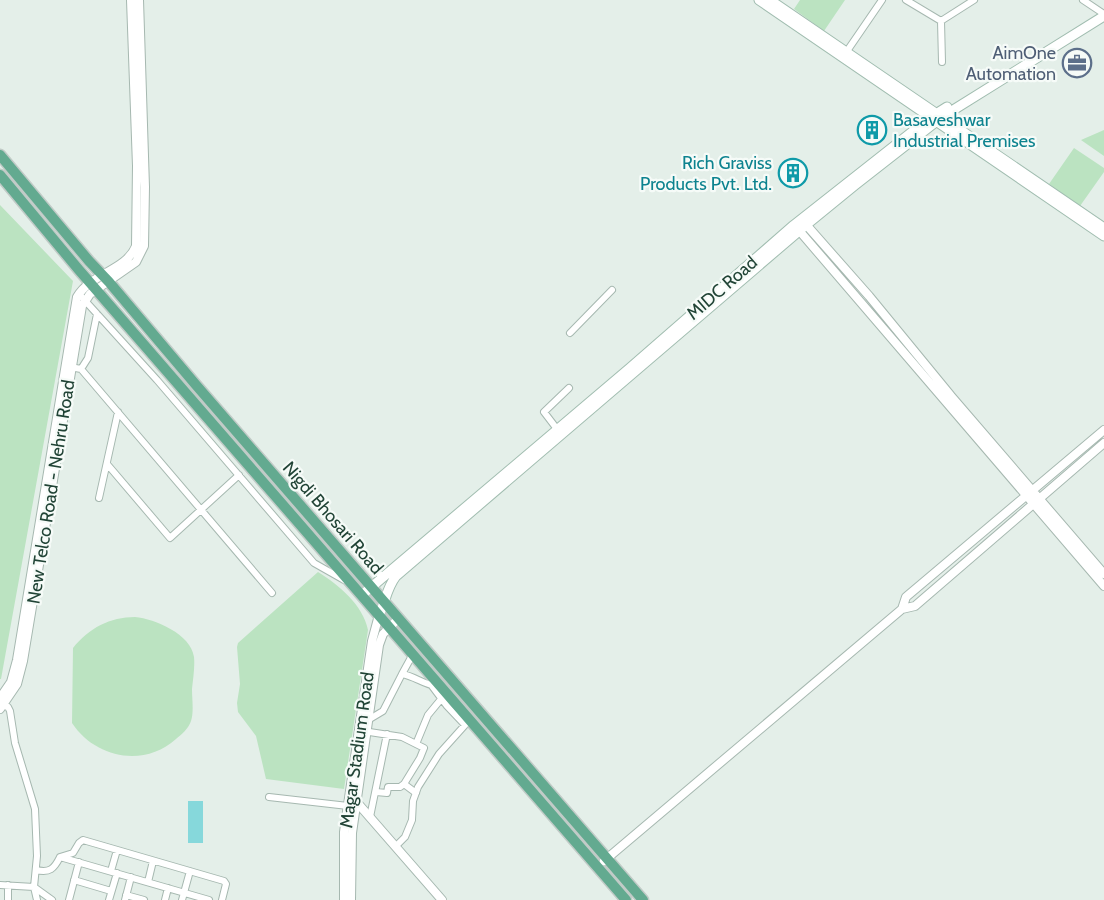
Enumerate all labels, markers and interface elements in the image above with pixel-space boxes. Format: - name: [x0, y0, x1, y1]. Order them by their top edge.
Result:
- place label: AimOne Automation: [966, 42, 1056, 85]
- office icon: AimOne Automation: [1061, 47, 1093, 79]
- place label: Basaveshwar Industrial Premises: [893, 109, 1035, 152]
- building icon: Basaveshwar Industrial Premises: [856, 114, 888, 146]
- place label: Rich Graviss Products Pvt. Ltd.: [640, 152, 772, 195]
- building icon: Rich Graviss Products Pvt. Ltd.: [777, 157, 809, 189]
- street label: MIDC Road: [682, 251, 762, 325]
- street label: New Telco Road - Nehru Road: [22, 378, 80, 606]
- street label: Nigdi Bhosari Road: [278, 457, 388, 579]
- street label: Magar Stadium Road: [335, 670, 379, 830]

